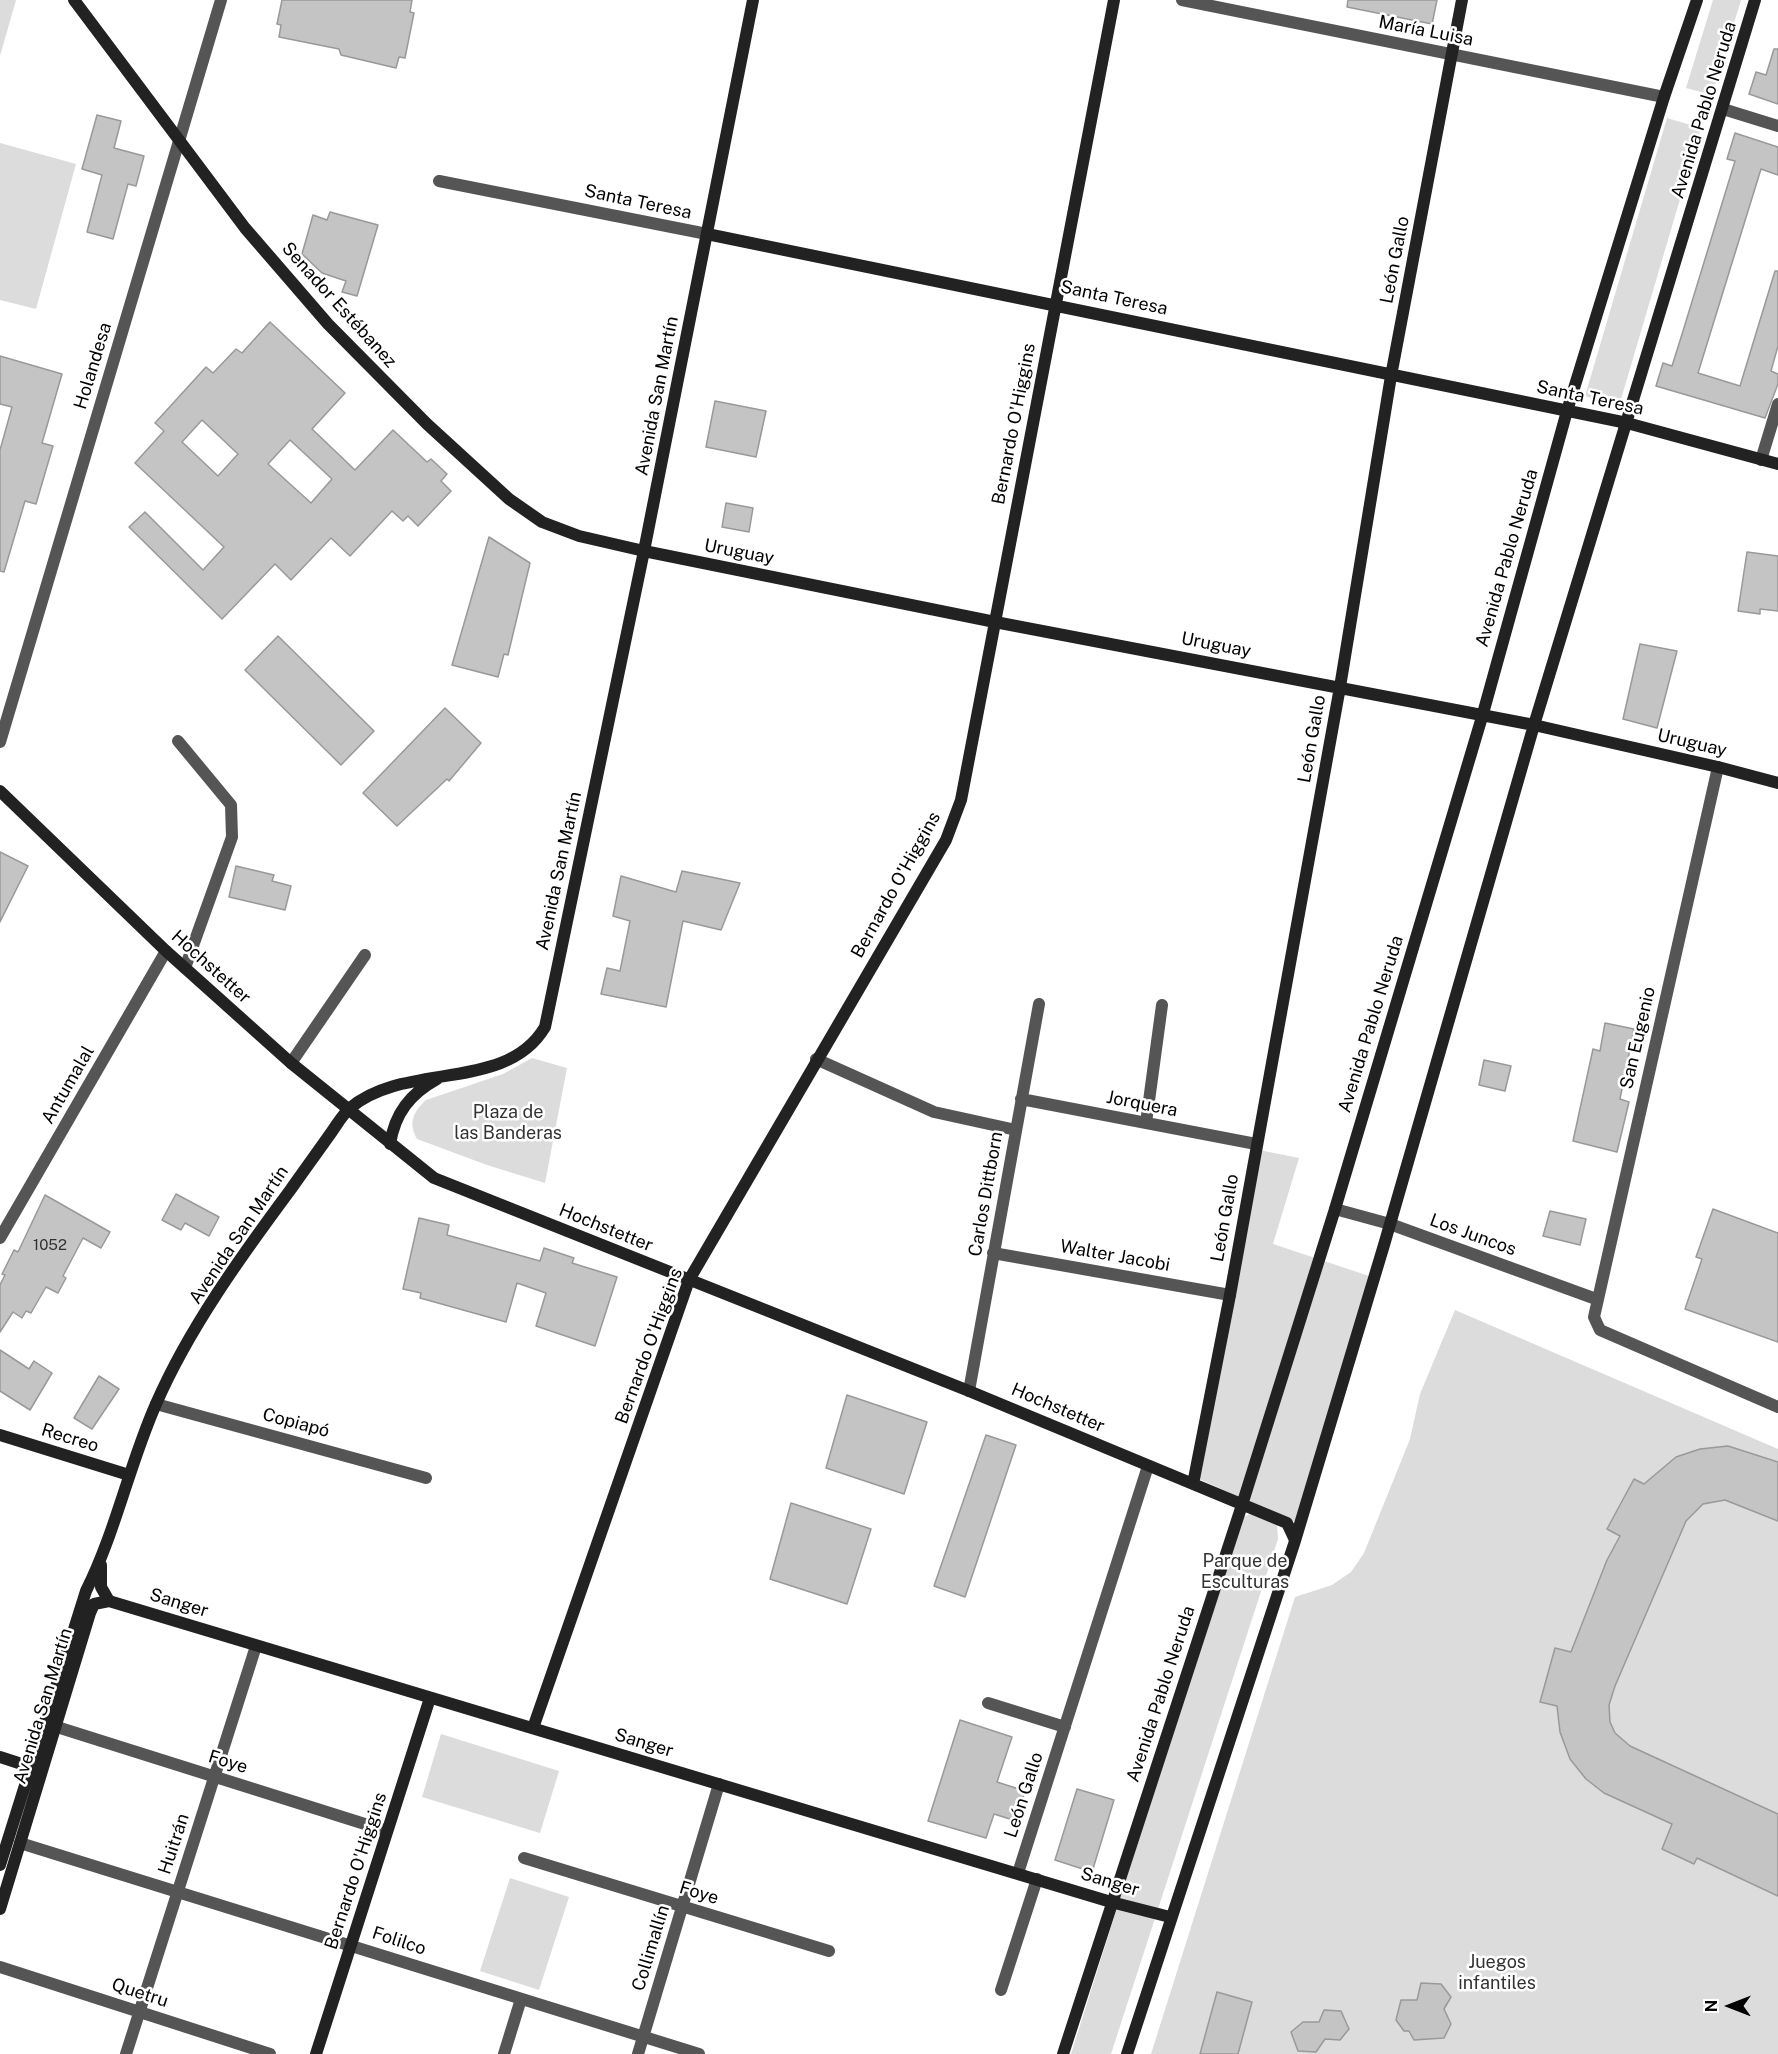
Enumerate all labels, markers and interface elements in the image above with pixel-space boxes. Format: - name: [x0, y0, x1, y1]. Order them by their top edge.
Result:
- street label: María Luisa: [1377, 11, 1475, 51]
- street label: Avenida Pablo Neruda: [1667, 19, 1741, 201]
- street label: Santa Teresa: [582, 180, 694, 224]
- street label: León Gallo: [1376, 214, 1414, 306]
- street label: Senador Estébanez: [277, 238, 401, 372]
- street label: Santa Teresa: [1058, 276, 1170, 320]
- street label: Avenida San Martín: [631, 314, 683, 478]
- street label: Holandesa: [70, 320, 116, 412]
- street label: Bernardo O'Higgins: [988, 341, 1040, 507]
- street label: Santa Teresa: [1534, 376, 1646, 420]
- street label: Avenida Pablo Neruda: [1471, 467, 1543, 649]
- street label: Uruguay: [702, 535, 776, 569]
- street label: Uruguay: [1179, 628, 1253, 662]
- street label: León Gallo: [1294, 693, 1330, 785]
- street label: Uruguay: [1655, 725, 1729, 761]
- street label: Avenida San Martín: [532, 790, 586, 952]
- street label: Bernardo O'Higgins: [847, 808, 945, 962]
- street label: Hochstetter: [167, 926, 255, 1008]
- street label: Avenida Pablo Neruda: [1334, 933, 1408, 1115]
- street label: San Eugenio: [1616, 985, 1660, 1091]
- street label: Antumalal: [37, 1042, 99, 1128]
- street label: Jorquera: [1105, 1087, 1179, 1121]
- park label: Plaza de las Banderas: [454, 1101, 562, 1144]
- street label: Carlos Dittborn: [964, 1130, 1008, 1258]
- street label: Avenida San Martín: [185, 1162, 293, 1308]
- street label: León Gallo: [1207, 1172, 1243, 1264]
- street label: Hochstetter: [556, 1199, 656, 1257]
- street label: Los Juncos: [1427, 1209, 1519, 1261]
- house number: 1052: [33, 1236, 67, 1254]
- street label: Walter Jacobi: [1058, 1236, 1172, 1276]
- street label: Bernardo O'Higgins: [611, 1265, 687, 1427]
- street label: Hochstetter: [1008, 1379, 1108, 1437]
- street label: Copiapó: [260, 1404, 332, 1442]
- street label: Recreo: [39, 1419, 101, 1457]
- park label: Parque de Esculturas: [1201, 1550, 1289, 1592]
- street label: Sanger: [147, 1584, 211, 1622]
- street label: Avenida Pablo Neruda: [1122, 1603, 1200, 1785]
- street label: Avenida San Martín: [9, 1625, 77, 1787]
- street label: Sanger: [612, 1724, 676, 1762]
- street label: Foye: [206, 1746, 250, 1778]
- street label: León Gallo: [1000, 1749, 1048, 1841]
- street label: Bernardo O'Higgins: [320, 1790, 392, 1952]
- street label: Huitrán: [154, 1811, 194, 1877]
- street label: Sanger: [1078, 1863, 1142, 1901]
- street label: Foye: [677, 1877, 721, 1909]
- street label: Collimallín: [628, 1902, 674, 1994]
- street label: Folilco: [369, 1922, 429, 1960]
- park label: Juegos infantiles: [1458, 1951, 1536, 1994]
- street label: Quetru: [109, 1974, 171, 2012]
- north arrow: [1700, 1976, 1760, 2036]
- text: N: [1702, 2000, 1721, 2012]

